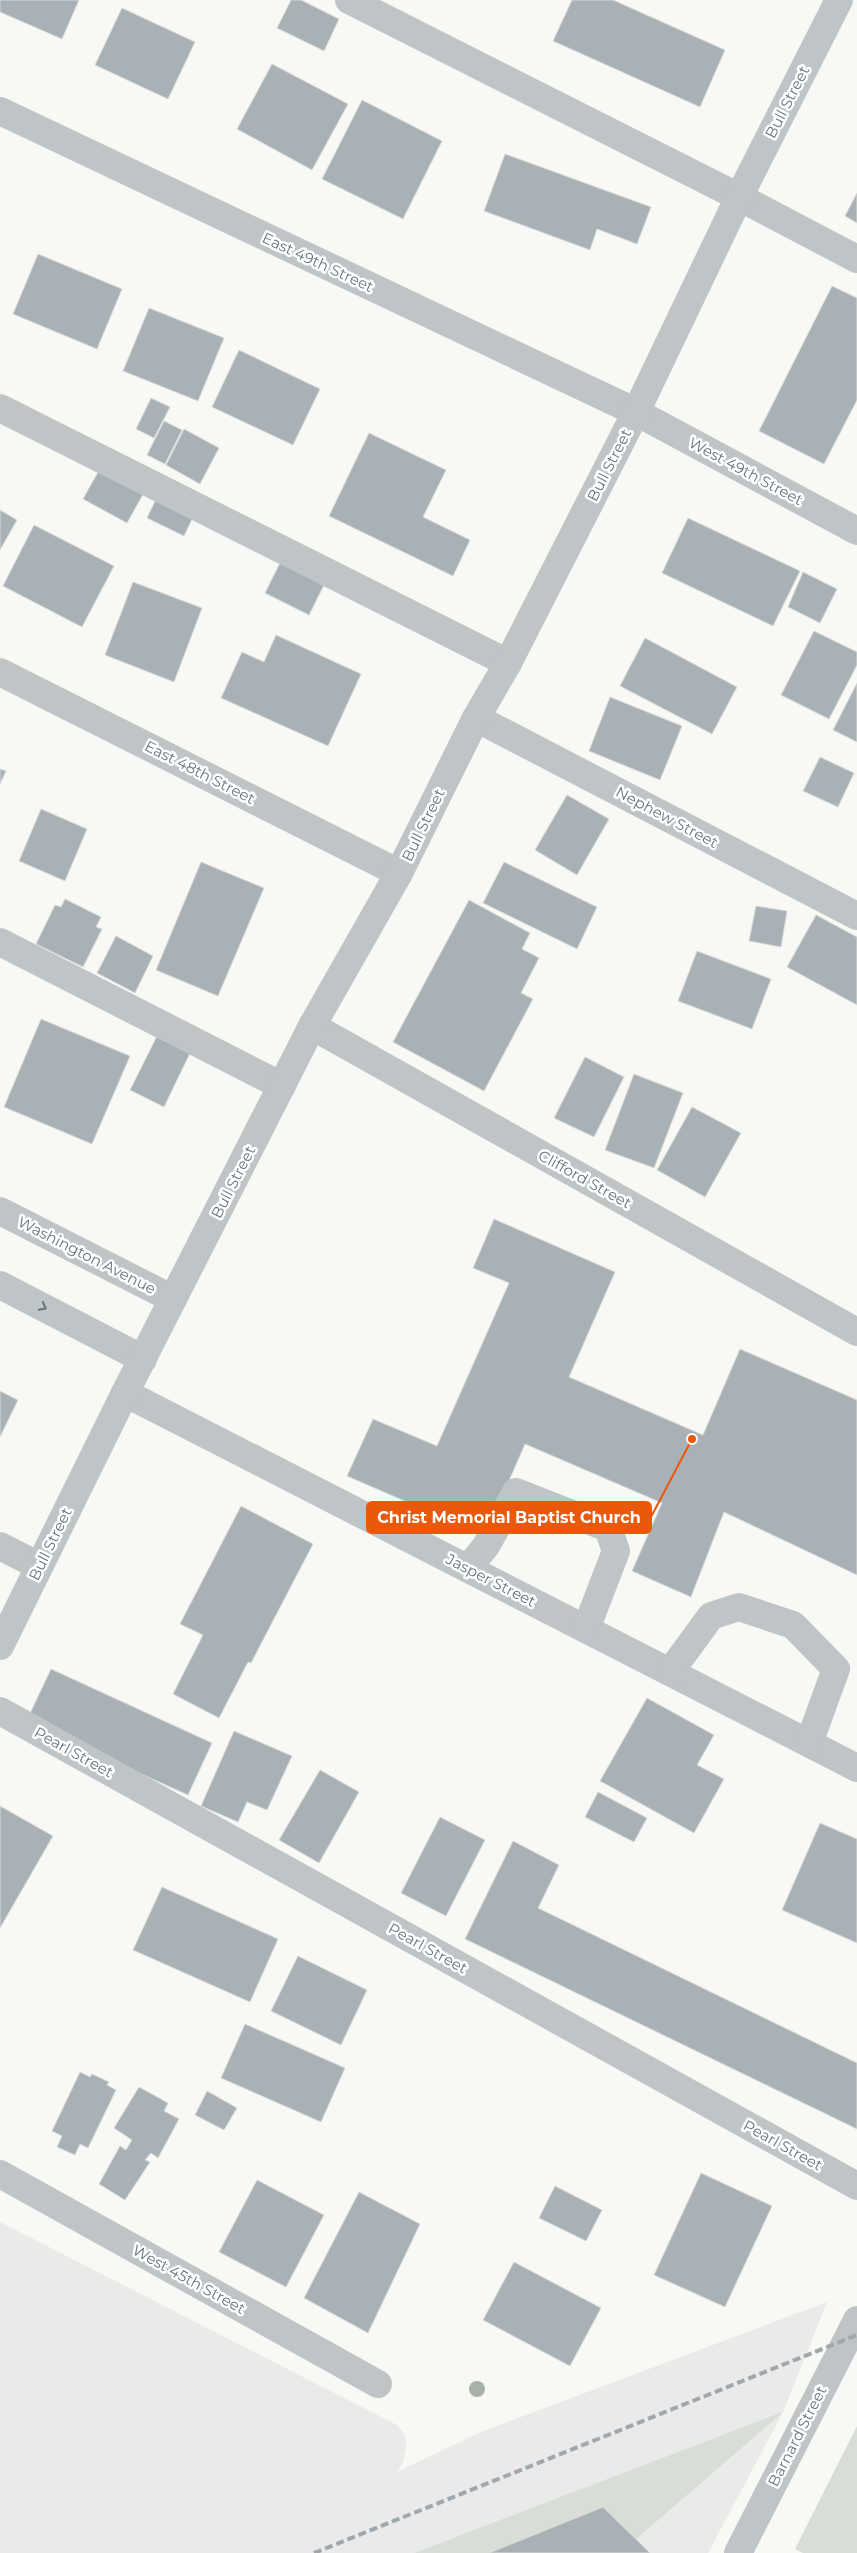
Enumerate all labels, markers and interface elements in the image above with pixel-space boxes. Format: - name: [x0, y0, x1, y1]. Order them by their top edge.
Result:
- street label: Bull Street: [761, 63, 813, 141]
- street label: East 49th Street: [259, 228, 377, 296]
- street label: Bull Street: [583, 426, 635, 504]
- street label: West 49th Street: [686, 433, 806, 509]
- street label: East 48th Street: [142, 736, 258, 808]
- street label: Nephew Street: [613, 782, 721, 852]
- street label: Bull Street: [397, 785, 449, 865]
- street label: Bull Street: [207, 1143, 259, 1221]
- street label: Clifford Street: [535, 1146, 635, 1212]
- street label: Washington Avenue: [15, 1212, 159, 1298]
- one-way arrow: [38, 1301, 47, 1311]
- callout: Christ Memorial Baptist Church: [367, 1502, 651, 1533]
- street label: Bull Street: [24, 1504, 76, 1584]
- text: Christ Memorial Baptist Church: [377, 1508, 641, 1527]
- street label: Jasper Street: [442, 1549, 539, 1611]
- street label: Pearl Street: [31, 1722, 117, 1782]
- street label: Pearl Street: [385, 1918, 471, 1978]
- street label: Pearl Street: [740, 2115, 826, 2175]
- street label: West 45th Street: [129, 2240, 249, 2318]
- street label: Barnard Street: [763, 2383, 831, 2489]

